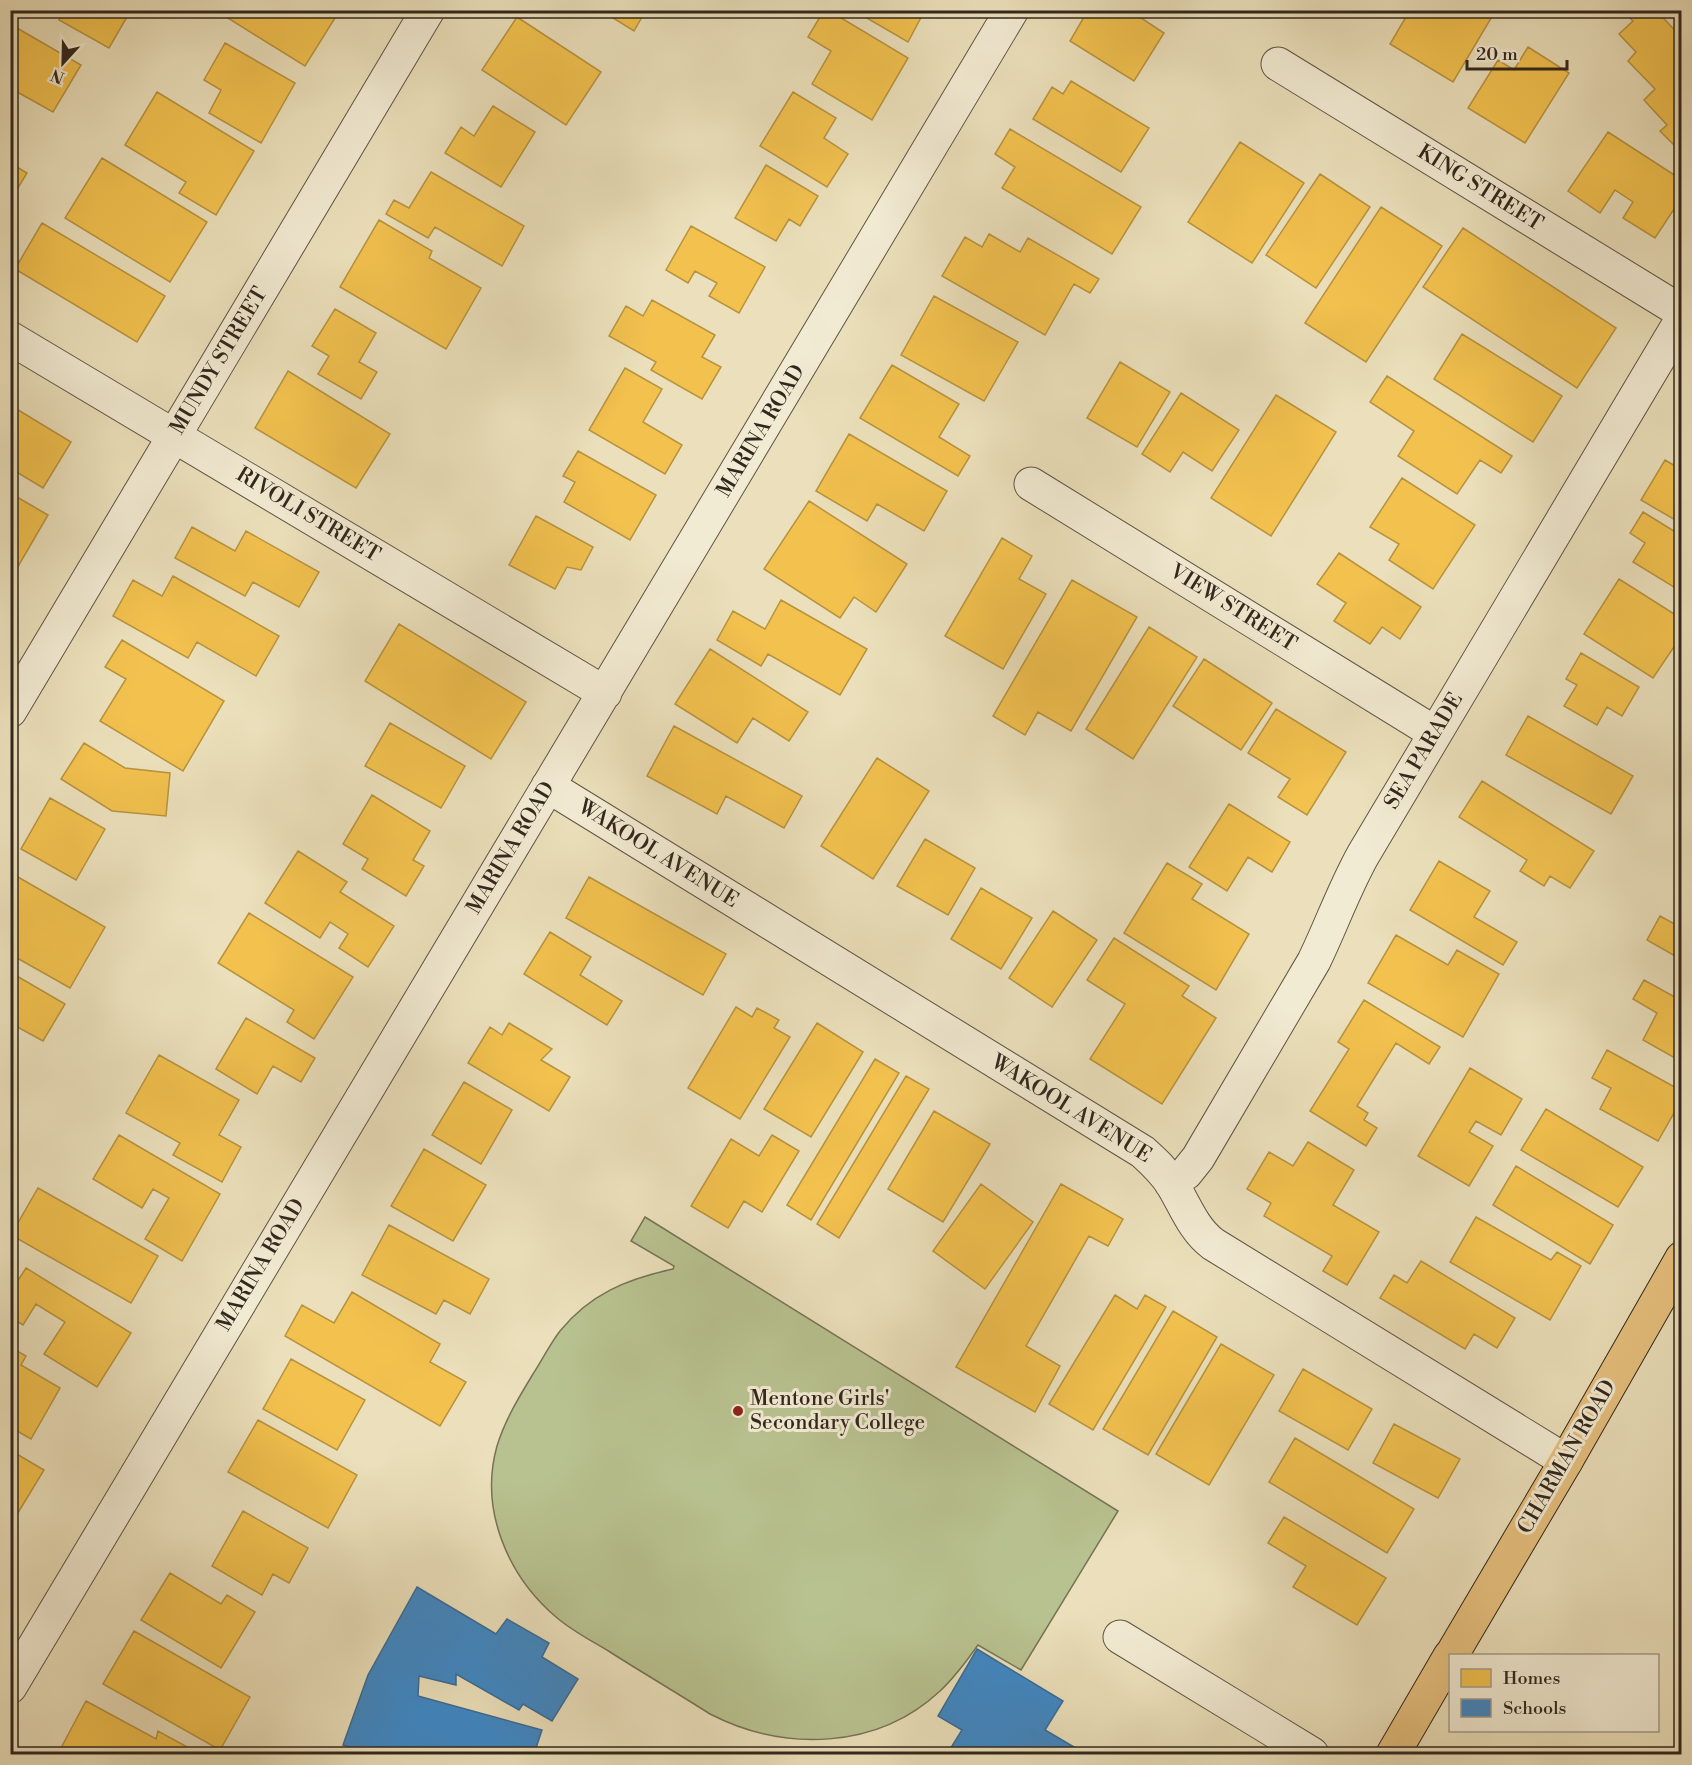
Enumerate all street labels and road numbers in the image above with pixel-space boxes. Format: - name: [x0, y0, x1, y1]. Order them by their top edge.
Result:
- street label: KING STREET: [1412, 139, 1548, 237]
- street label: MUNDY STREET: [165, 282, 273, 439]
- street label: MARINA ROAD: [711, 360, 811, 502]
- street label: RIVOLI STREET: [231, 462, 385, 568]
- street label: VIEW STREET: [1164, 558, 1302, 658]
- street label: SEA PARADE: [1379, 688, 1469, 814]
- street label: MARINA ROAD: [461, 777, 561, 919]
- street label: WAKOOL AVENUE: [572, 794, 743, 914]
- street label: WAKOOL AVENUE: [985, 1049, 1156, 1169]
- street label: MARINA ROAD: [211, 1194, 311, 1336]
- street label: CHARMAN ROAD: [1512, 1375, 1622, 1539]

